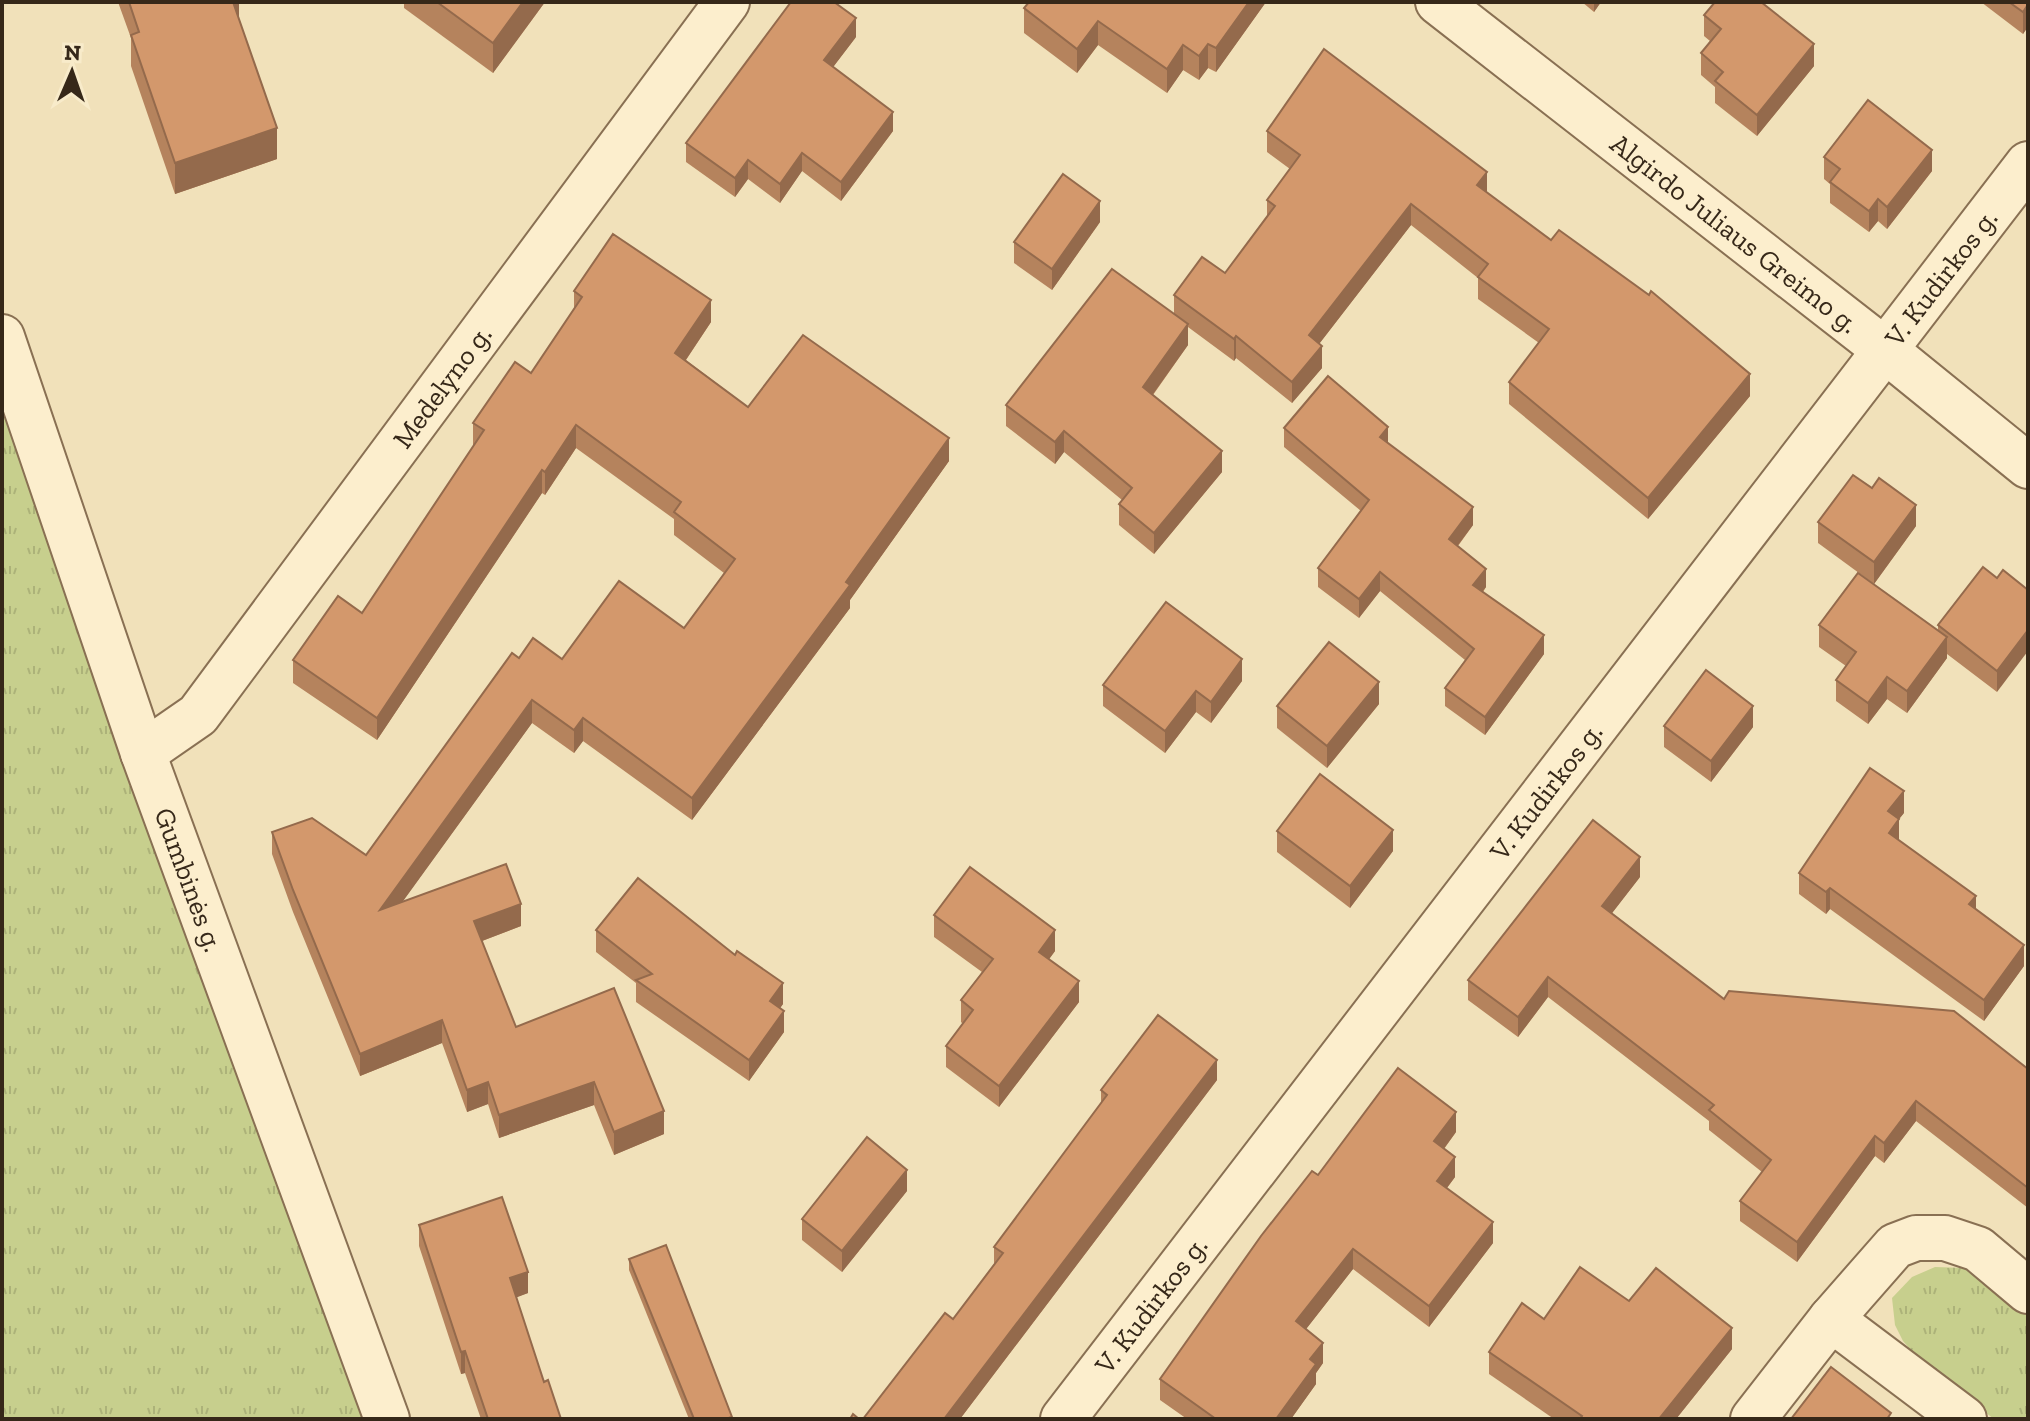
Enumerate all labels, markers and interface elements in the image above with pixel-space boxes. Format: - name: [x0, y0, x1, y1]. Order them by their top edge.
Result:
- north arrow: [32, 32, 112, 112]
- text: N: [64, 39, 82, 66]
- street label: Algirdo Juliaus Greimo g.: [1604, 127, 1865, 340]
- street label: V. Kudirkos g.: [1877, 203, 2004, 354]
- street label: Medelyno g.: [386, 319, 499, 455]
- street label: V. Kudirkos g.: [1482, 716, 1609, 867]
- street label: Gumbinės g.: [147, 803, 230, 956]
- street label: V. Kudirkos g.: [1087, 1230, 1214, 1381]

